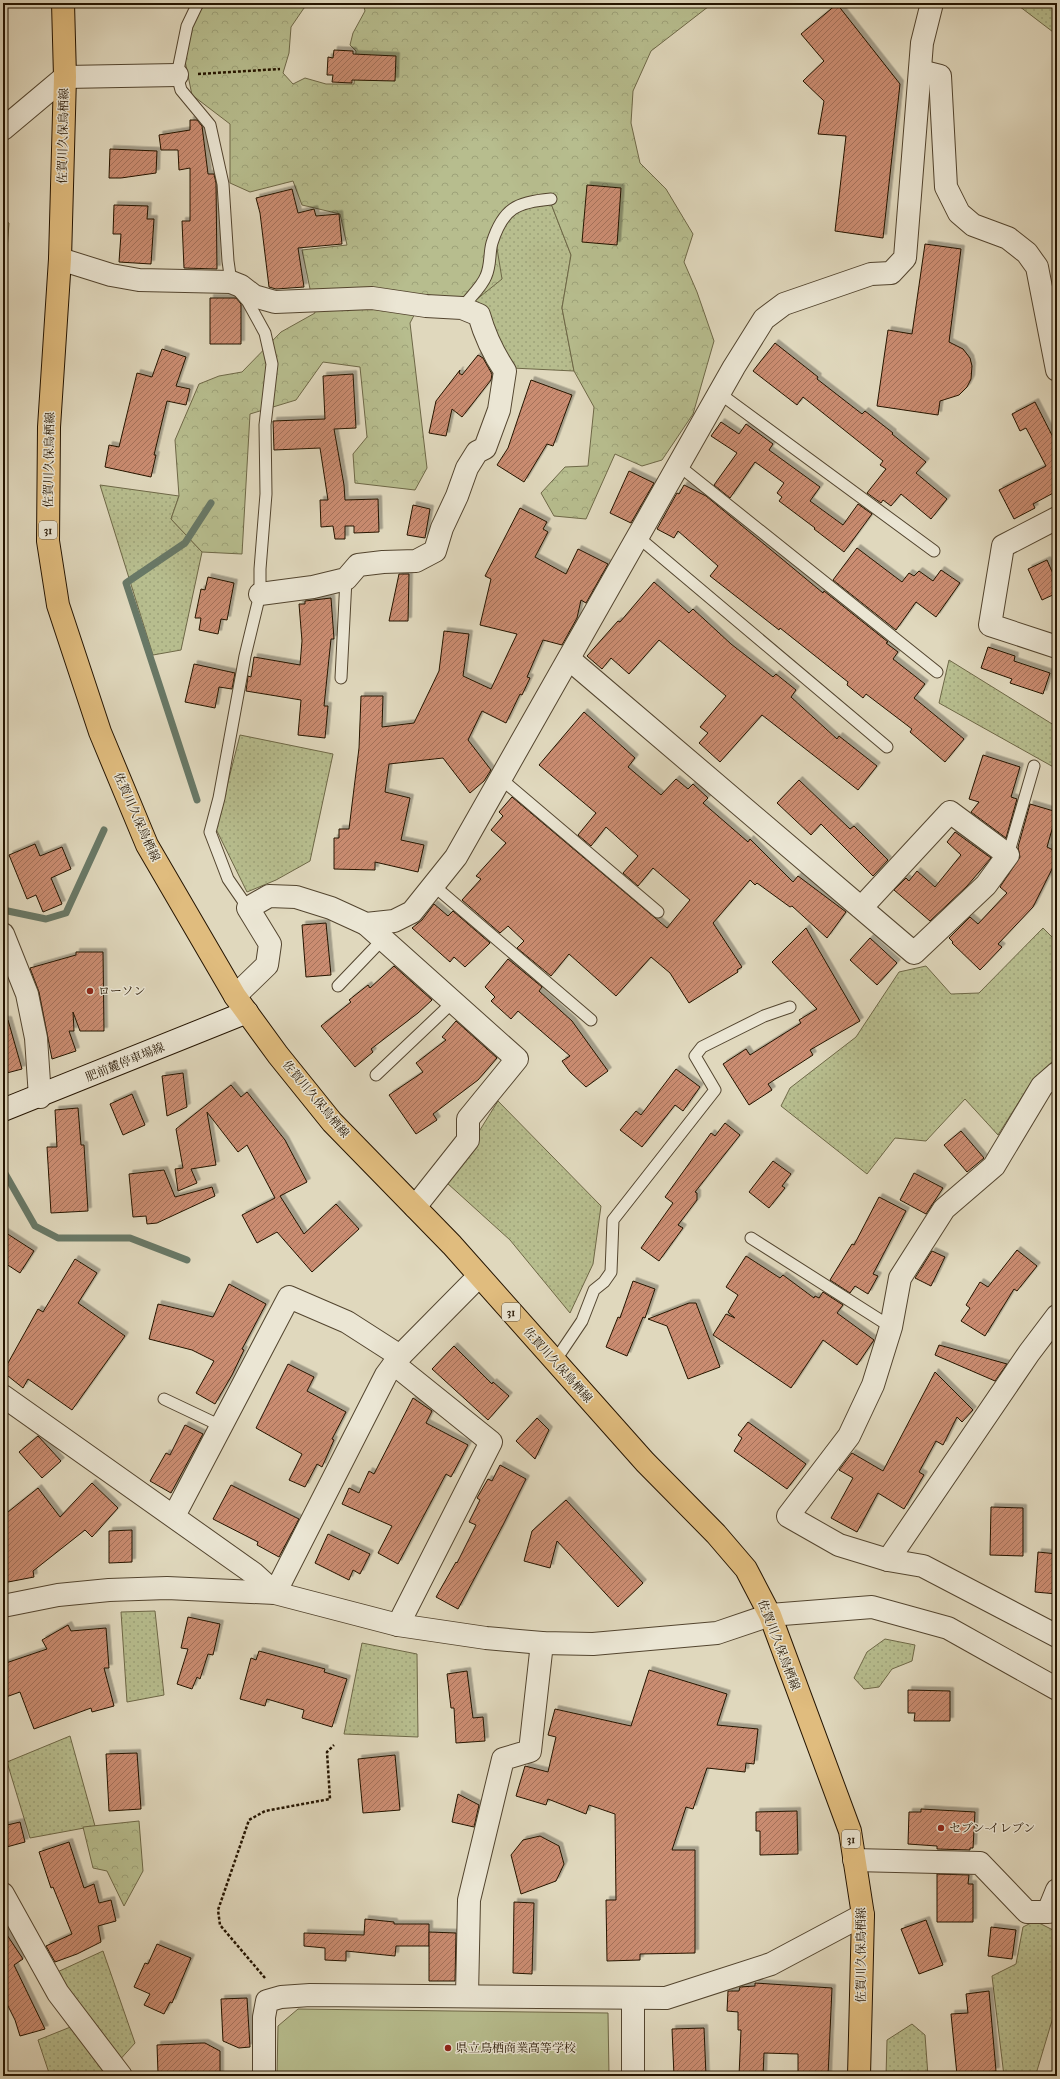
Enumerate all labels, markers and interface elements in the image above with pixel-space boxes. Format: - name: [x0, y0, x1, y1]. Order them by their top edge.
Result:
- street label: 佐賀川久保鳥栖線: [55, 88, 71, 184]
- street label: 佐賀川久保鳥栖線: [41, 412, 57, 508]
- road number: 31: [39, 521, 57, 539]
- street label: 佐賀川久保鳥栖線: [111, 770, 163, 864]
- place label: ローソン: [98, 984, 146, 998]
- marker: ローソン: [85, 986, 95, 996]
- street label: 肥前麓停車場線: [83, 1040, 167, 1084]
- street label: 佐賀川久保鳥栖線: [280, 1058, 352, 1140]
- road number: 31: [502, 1303, 520, 1321]
- street label: 佐賀川久保鳥栖線: [521, 1325, 595, 1405]
- street label: 佐賀川久保鳥栖線: [755, 1598, 803, 1692]
- place label: セブン-イレブン: [949, 1821, 1035, 1835]
- marker: セブン-イレブン: [936, 1823, 946, 1833]
- road number: 31: [842, 1830, 860, 1848]
- street label: 佐賀川久保鳥栖線: [854, 1907, 868, 2003]
- place label: 県立鳥栖商業高等学校: [456, 2041, 576, 2055]
- marker: 県立鳥栖商業高等学校: [443, 2043, 453, 2053]

